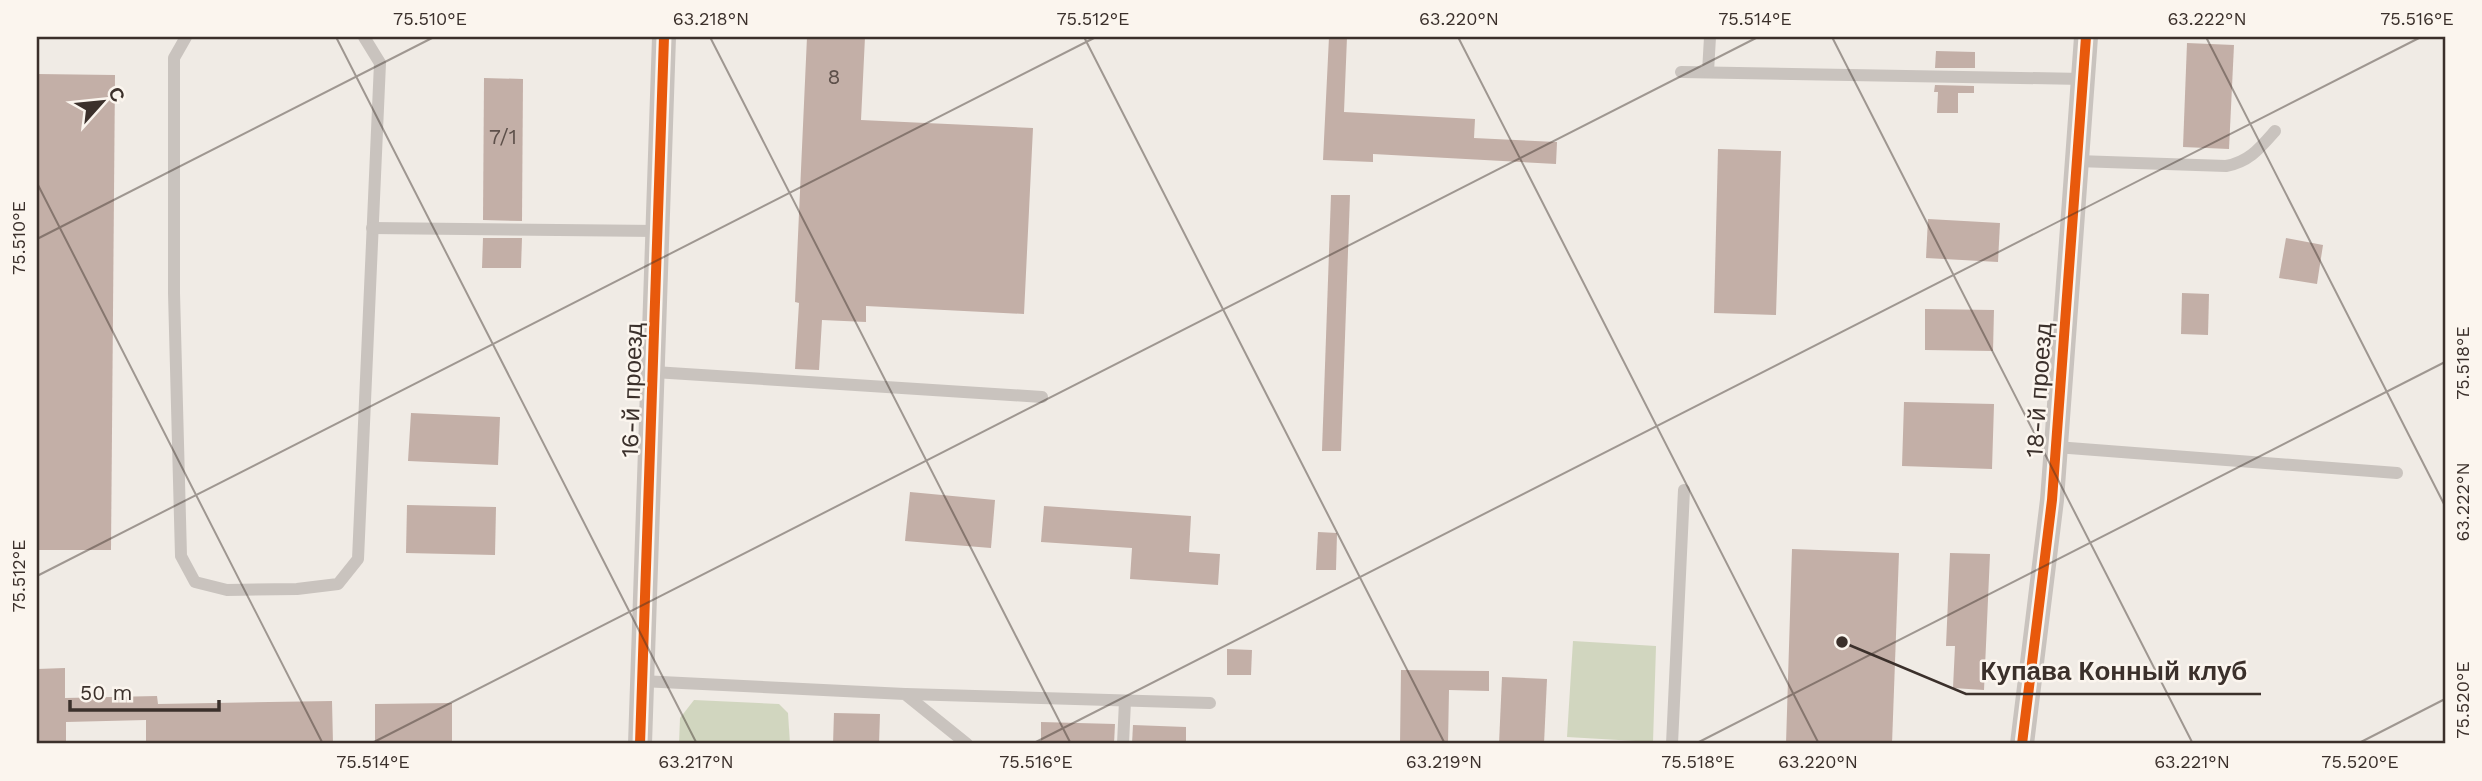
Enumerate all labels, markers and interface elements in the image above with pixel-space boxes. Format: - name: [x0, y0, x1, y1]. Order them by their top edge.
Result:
- text: 75.510°E: [393, 8, 467, 29]
- text: 63.218°N: [673, 8, 749, 29]
- text: 75.512°E: [1056, 8, 1130, 29]
- text: 63.220°N: [1419, 8, 1499, 29]
- text: 75.514°E: [1718, 8, 1792, 29]
- text: 63.222°N: [2167, 8, 2247, 29]
- text: 75.516°E: [2380, 8, 2454, 29]
- house number: 8: [828, 64, 840, 89]
- north arrow: [66, 66, 136, 136]
- text: С: [103, 83, 130, 106]
- house number: 7/1: [489, 124, 517, 149]
- text: 75.510°E: [8, 201, 29, 275]
- street label: 16-й проезд: [616, 322, 648, 458]
- street label: 18-й проезд: [2020, 322, 2058, 458]
- text: 75.518°E: [2452, 326, 2473, 400]
- text: 63.222°N: [2452, 462, 2473, 542]
- text: 75.512°E: [8, 539, 29, 613]
- callout: Купава Конный клуб: [1966, 647, 2261, 694]
- text: Купава Конный клуб: [1981, 656, 2247, 686]
- text: 75.520°E: [2452, 661, 2473, 739]
- scale bar: [70, 669, 219, 713]
- text: 50 m: [80, 680, 132, 705]
- text: 75.514°E: [336, 751, 410, 772]
- text: 63.217°N: [658, 751, 734, 772]
- text: 75.516°E: [999, 751, 1073, 772]
- text: 63.219°N: [1406, 751, 1482, 772]
- text: 75.518°E: [1661, 751, 1735, 772]
- text: 63.220°N: [1778, 751, 1858, 772]
- text: 63.221°N: [2154, 751, 2230, 772]
- text: 75.520°E: [2321, 751, 2399, 772]

